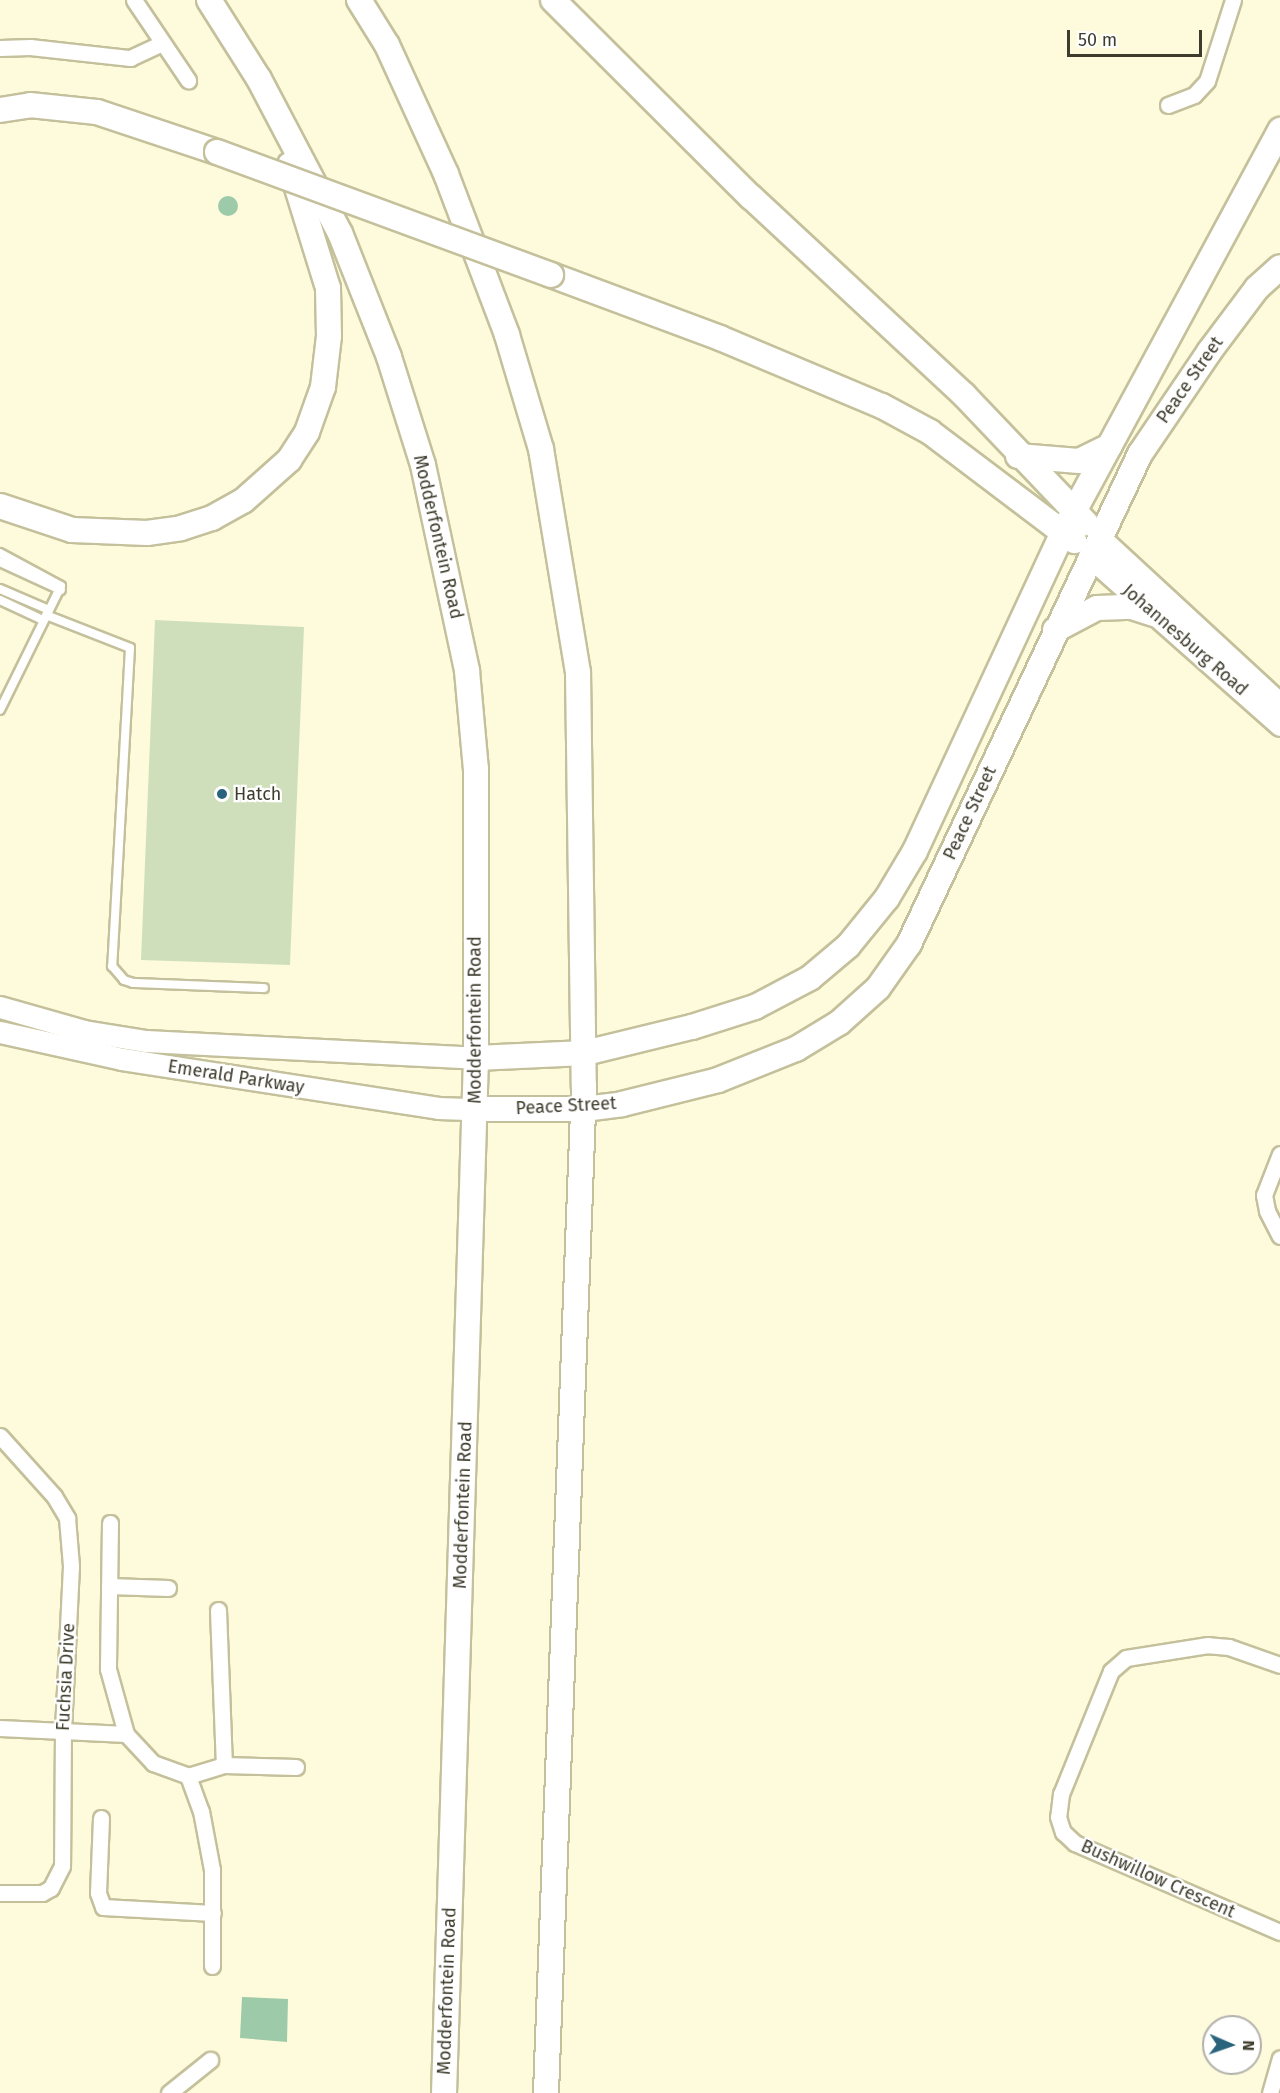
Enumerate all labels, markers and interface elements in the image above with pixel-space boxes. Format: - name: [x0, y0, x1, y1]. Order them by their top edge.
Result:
- scale bar: [1070, 18, 1205, 56]
- text: 50 m: [1078, 29, 1117, 51]
- street label: Peace Street: [1152, 332, 1228, 428]
- street label: Modderfontein Road: [409, 453, 467, 621]
- street label: Johannesburg Road: [1118, 580, 1252, 700]
- street label: Peace Street: [939, 763, 1001, 863]
- place label: Hatch: [234, 783, 281, 805]
- marker: Hatch: [215, 787, 229, 801]
- street label: Modderfontein Road: [464, 936, 486, 1104]
- street label: Emerald Parkway: [166, 1056, 306, 1098]
- street label: Peace Street: [515, 1093, 617, 1119]
- street label: Modderfontein Road: [449, 1421, 477, 1589]
- street label: Fuchsia Drive: [52, 1622, 80, 1732]
- street label: Bushwillow Crescent: [1078, 1835, 1238, 1923]
- street label: Modderfontein Road: [433, 1907, 461, 2075]
- north arrow: [1202, 2015, 1262, 2075]
- text: N: [1239, 2040, 1258, 2051]

